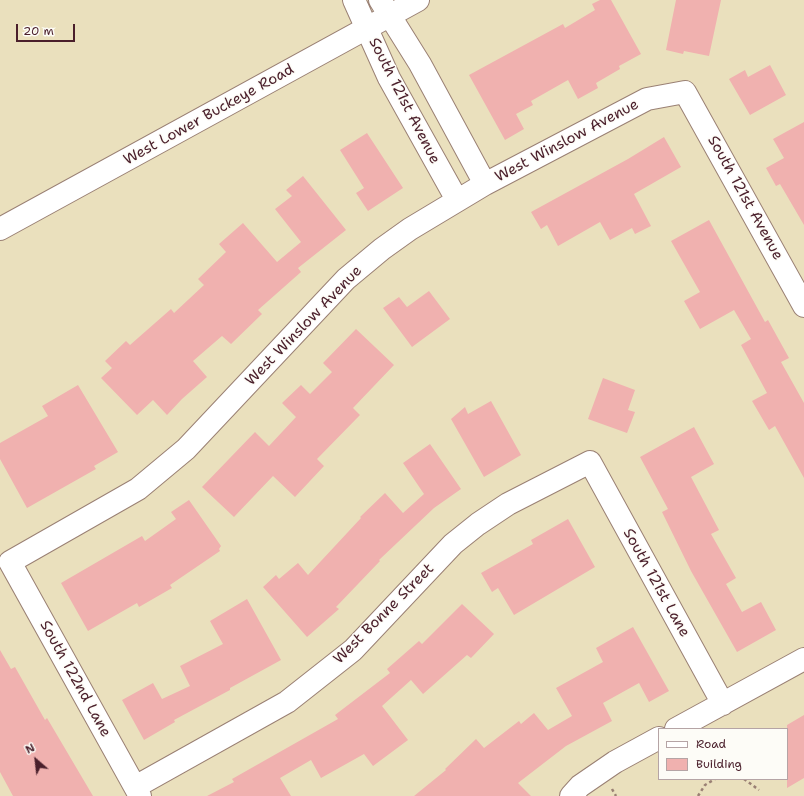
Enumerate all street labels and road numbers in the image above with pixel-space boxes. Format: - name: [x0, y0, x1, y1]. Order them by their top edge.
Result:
- street label: South 121st Avenue: [364, 35, 444, 167]
- street label: West Lower Buckeye Road: [121, 61, 297, 169]
- street label: West Winslow Avenue: [492, 96, 642, 186]
- street label: South 121st Avenue: [703, 133, 787, 263]
- street label: West Winslow Avenue: [242, 262, 366, 390]
- street label: South 121st Lane: [619, 526, 693, 640]
- street label: West Bonne Street: [330, 560, 438, 668]
- street label: South 122nd Lane: [35, 618, 115, 740]

